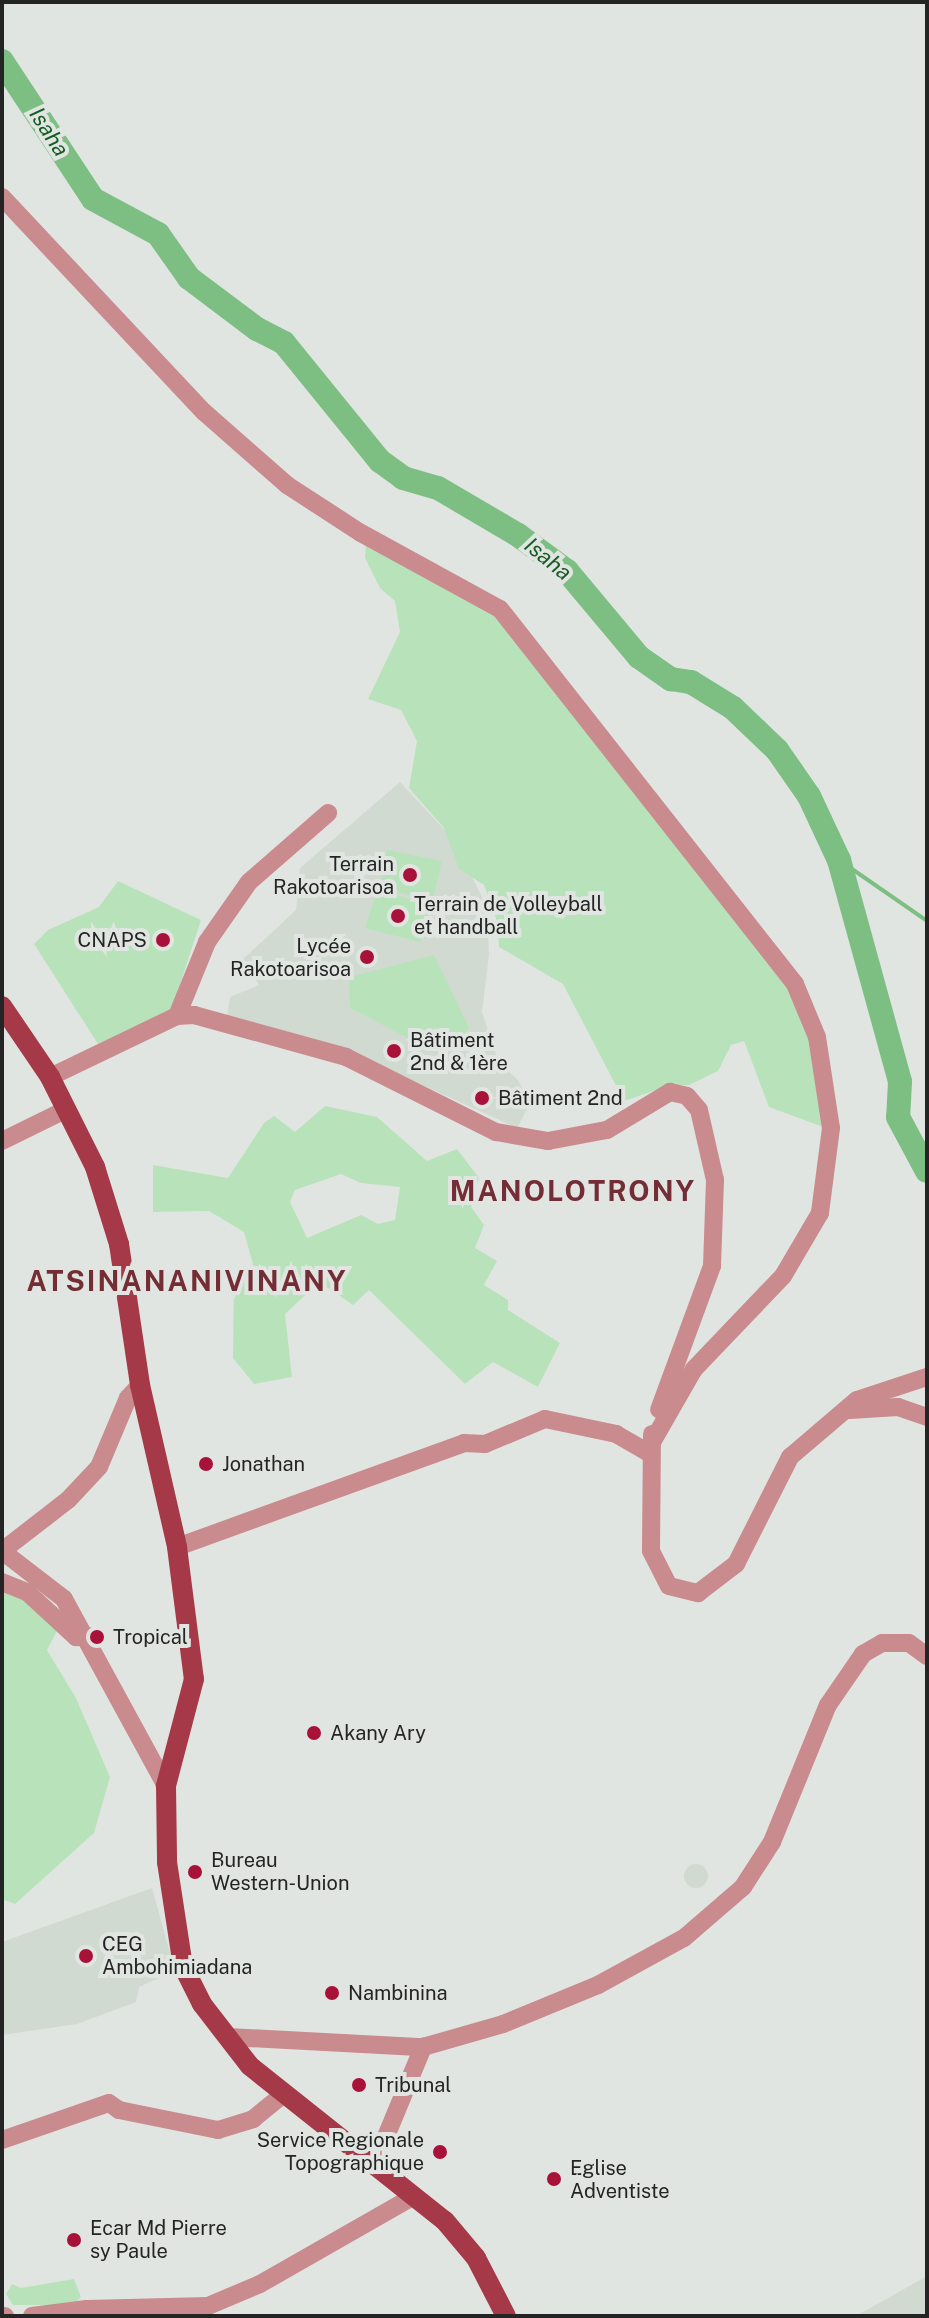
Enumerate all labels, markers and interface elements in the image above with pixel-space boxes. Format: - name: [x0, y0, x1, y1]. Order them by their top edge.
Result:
- water label: Isaha: [24, 103, 74, 161]
- water label: Isaha: [519, 532, 577, 586]
- place label: Terrain Rakotoarisoa: [273, 852, 394, 899]
- marker: Terrain Rakotoarisoa: [401, 866, 419, 884]
- place label: Terrain de Volleyball et handball: [414, 892, 603, 939]
- marker: Terrain de Volleyball et handball: [389, 907, 407, 925]
- place label: CNAPS: [78, 928, 147, 952]
- marker: CNAPS: [154, 931, 172, 949]
- place label: Lycée Rakotoarisoa: [230, 934, 351, 981]
- marker: Lycée Rakotoarisoa: [358, 948, 376, 966]
- place label: Bâtiment 2nd & 1ère: [410, 1028, 508, 1075]
- marker: Bâtiment 2nd & 1ère: [385, 1042, 403, 1060]
- place label: Bâtiment 2nd: [498, 1086, 623, 1110]
- marker: Bâtiment 2nd: [473, 1089, 491, 1107]
- district label: MANOLOTRONY: [450, 1174, 696, 1208]
- district label: ATSINANANIVINANY: [26, 1264, 348, 1298]
- place label: Jonathan: [222, 1452, 305, 1476]
- marker: Jonathan: [197, 1455, 215, 1473]
- place label: Tropical: [113, 1625, 188, 1649]
- marker: Tropical: [88, 1628, 106, 1646]
- place label: Akany Ary: [330, 1721, 426, 1745]
- marker: Akany Ary: [305, 1724, 323, 1742]
- place label: Bureau Western-Union: [211, 1848, 349, 1895]
- marker: Bureau Western-Union: [186, 1863, 204, 1881]
- place label: CEG Ambohimiadana: [102, 1932, 252, 1979]
- marker: CEG Ambohimiadana: [77, 1947, 95, 1965]
- place label: Nambinina: [348, 1981, 448, 2005]
- marker: Nambinina: [323, 1984, 341, 2002]
- place label: Tribunal: [375, 2073, 451, 2097]
- marker: Tribunal: [350, 2076, 368, 2094]
- place label: Service Regionale Topographique: [257, 2128, 424, 2175]
- marker: Service Regionale Topographique: [431, 2143, 449, 2161]
- place label: Eglise Adventiste: [570, 2156, 670, 2203]
- marker: Eglise Adventiste: [545, 2170, 563, 2188]
- place label: Ecar Md Pierre sy Paule: [90, 2216, 227, 2263]
- marker: Ecar Md Pierre sy Paule: [65, 2231, 83, 2249]

